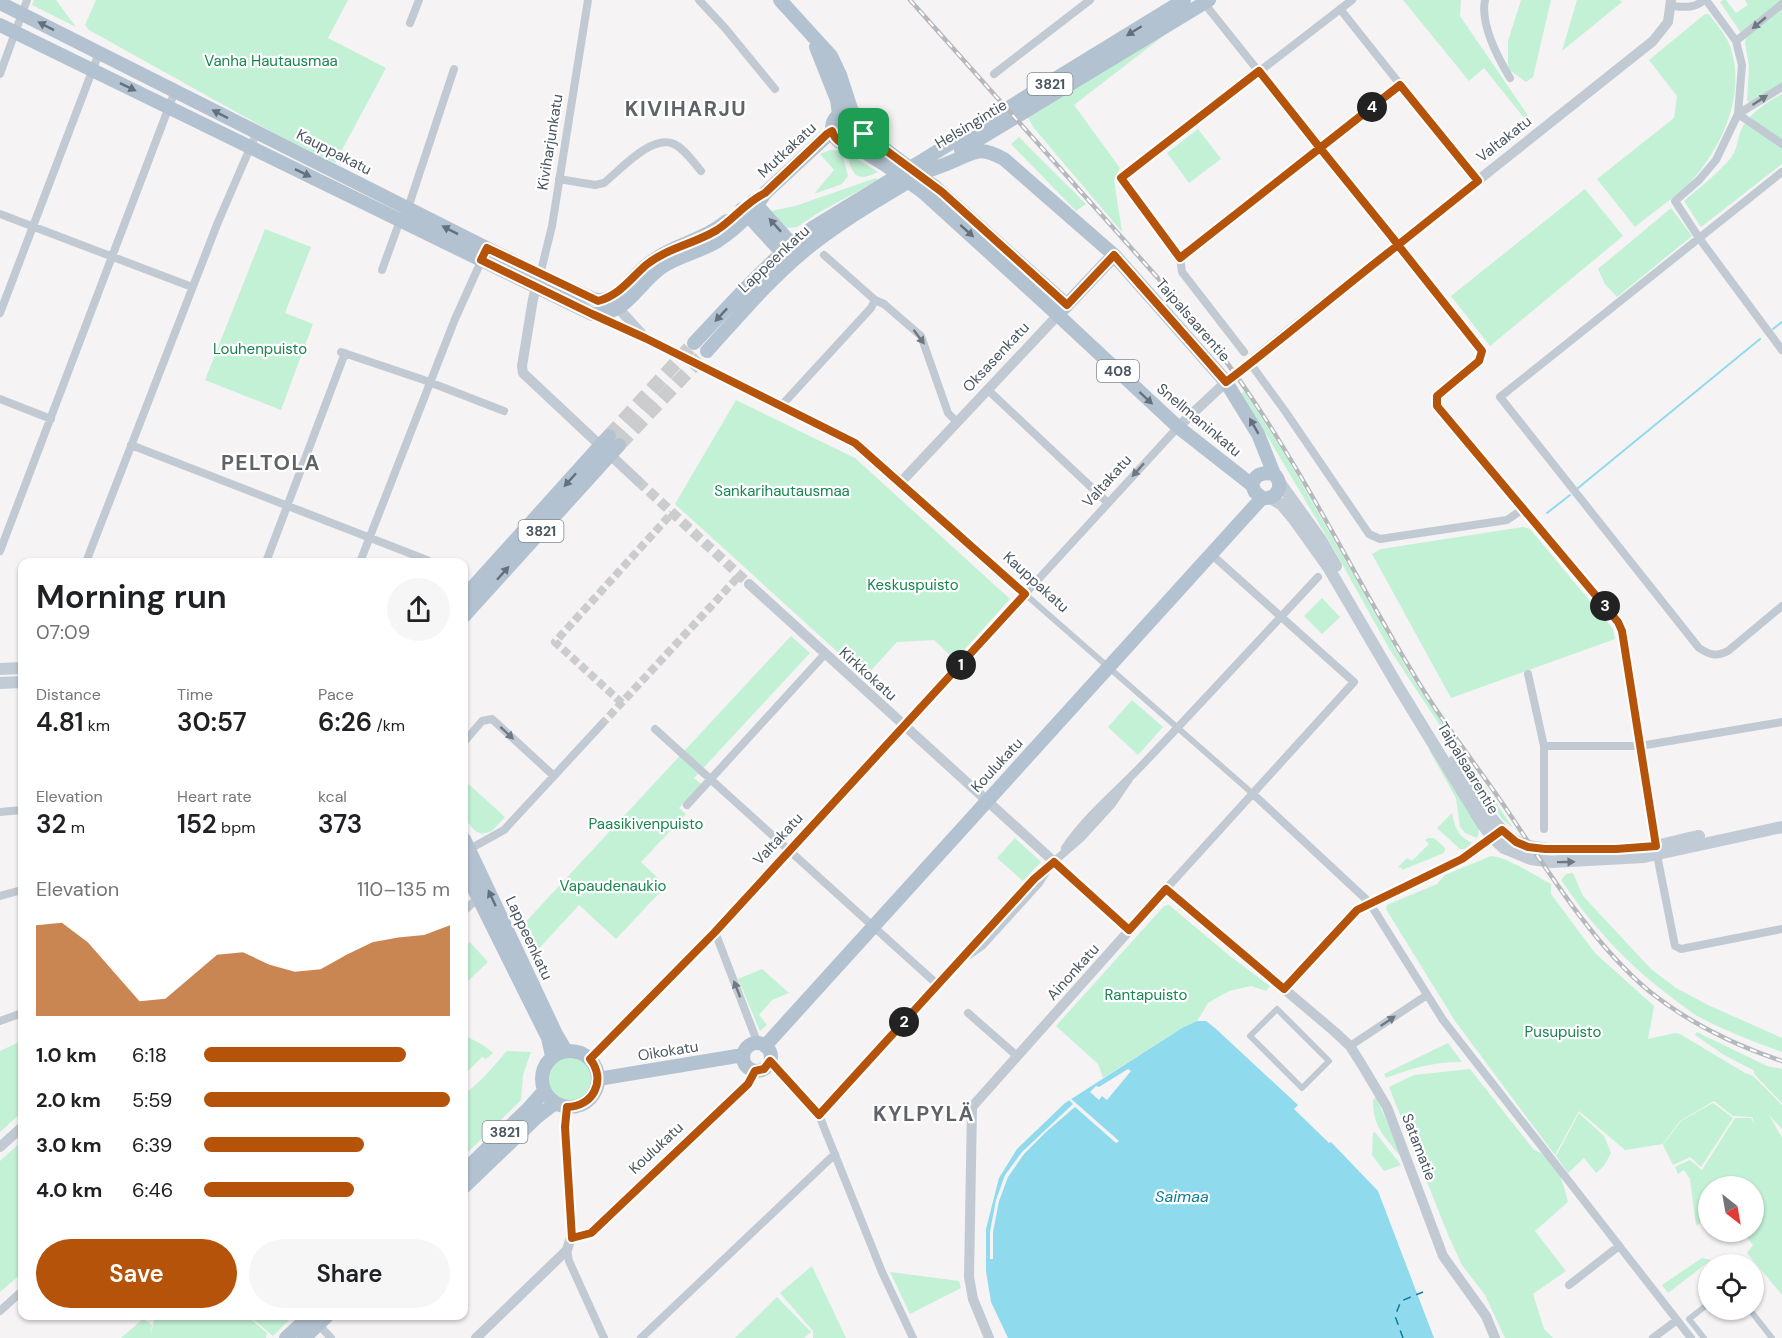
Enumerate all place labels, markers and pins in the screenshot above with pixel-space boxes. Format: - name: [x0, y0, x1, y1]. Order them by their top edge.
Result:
- pin: 4: [1357, 92, 1387, 122]
- pin: [838, 108, 889, 159]
- pin: 3: [1590, 591, 1620, 621]
- pin: 1: [946, 650, 976, 680]
- pin: 2: [889, 1007, 919, 1037]

